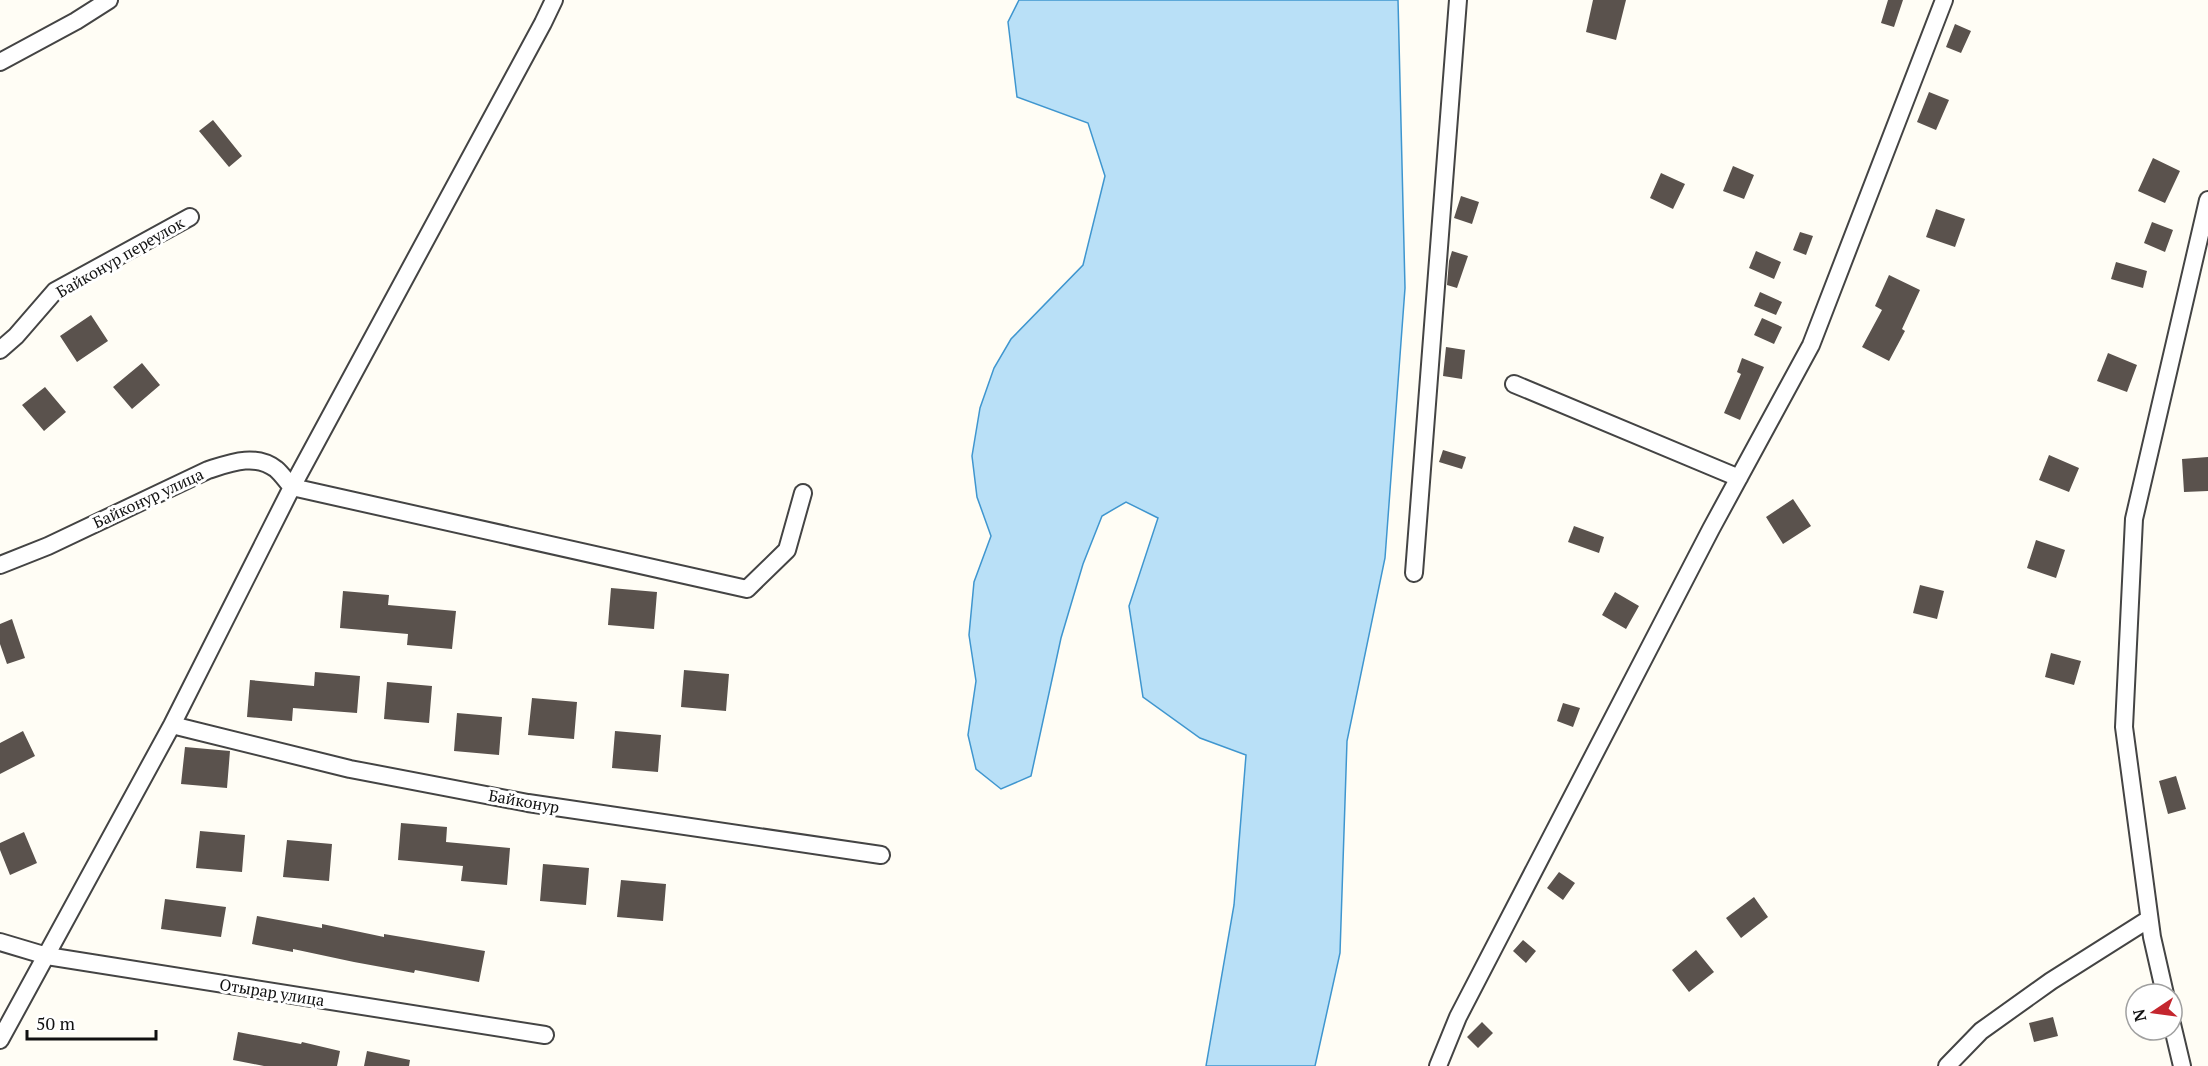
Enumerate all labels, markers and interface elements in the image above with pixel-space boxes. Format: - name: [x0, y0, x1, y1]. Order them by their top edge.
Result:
- street label: Байконур переулок: [52, 211, 188, 303]
- street label: Байконур улица: [89, 463, 207, 533]
- street label: Байконур: [487, 784, 561, 818]
- street label: Отырар улица: [218, 973, 326, 1011]
- north arrow: [2124, 982, 2184, 1042]
- scale bar: [27, 1003, 156, 1041]
- text: N: [2127, 1007, 2151, 1024]
- text: 50 m: [36, 1011, 76, 1035]

